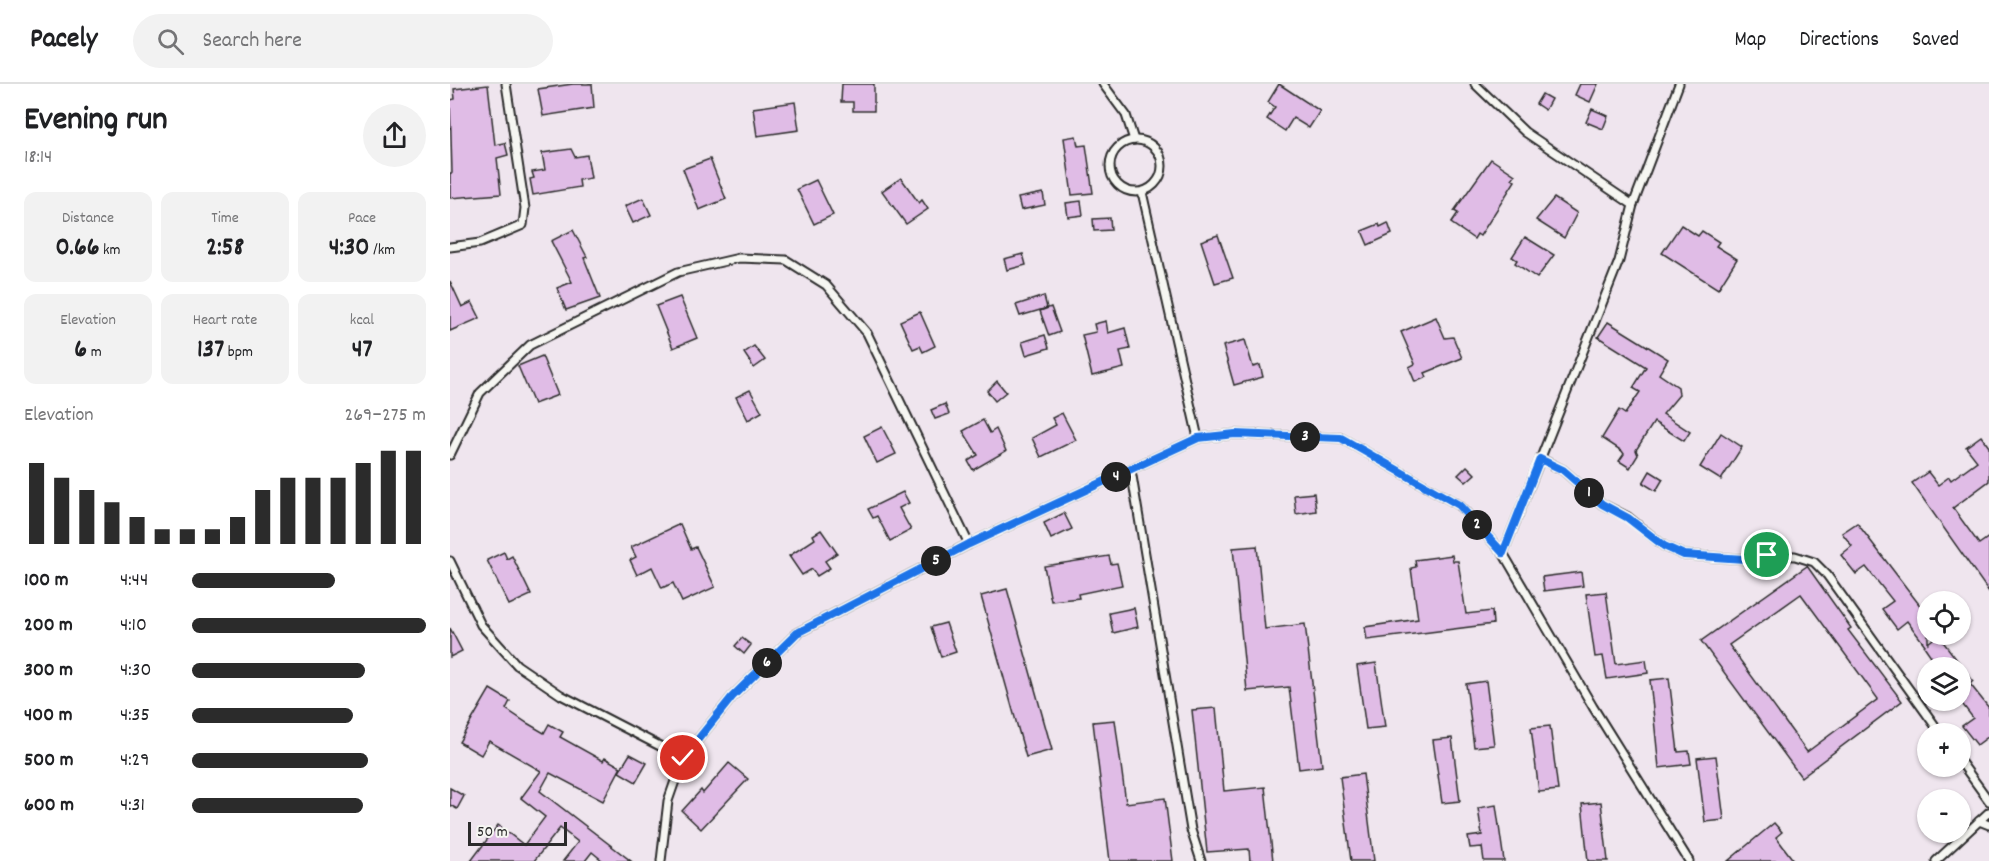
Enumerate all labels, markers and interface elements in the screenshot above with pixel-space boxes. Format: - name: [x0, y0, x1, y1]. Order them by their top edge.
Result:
- search box: [133, 14, 553, 68]
- text: Pacely: [30, 21, 97, 61]
- icon: search: [154, 25, 187, 58]
- text: Search here: [202, 26, 302, 57]
- text: Map: [1735, 26, 1766, 56]
- text: Directions: [1799, 26, 1879, 56]
- text: Saved: [1912, 26, 1959, 56]
- text: Evening run: [24, 98, 168, 145]
- button: share: [363, 104, 426, 167]
- text: 18:14: [24, 144, 52, 172]
- text: Distance: [62, 207, 114, 230]
- text: Time: [211, 207, 239, 230]
- text: Pace: [348, 207, 376, 230]
- text: 0.66: [55, 230, 99, 267]
- text: 2:58: [206, 230, 244, 267]
- text: 4:30: [329, 230, 370, 267]
- text: km: [99, 239, 121, 262]
- text: /km: [370, 239, 395, 262]
- text: Elevation: [60, 309, 116, 332]
- text: Heart rate: [193, 309, 257, 332]
- text: kcal: [350, 309, 374, 332]
- text: 6: [74, 332, 87, 369]
- text: 137: [197, 332, 224, 369]
- text: 47: [352, 332, 372, 369]
- text: m: [87, 341, 102, 364]
- text: bpm: [224, 341, 253, 364]
- text: Elevation: [24, 402, 94, 430]
- text: 269–275 m: [344, 402, 426, 430]
- pin: 3: [1290, 422, 1320, 452]
- text: 3: [1301, 425, 1309, 448]
- pin: 4: [1101, 462, 1131, 492]
- text: 4: [1113, 465, 1119, 488]
- pin: 1: [1574, 478, 1604, 508]
- text: 1: [1587, 481, 1591, 504]
- pin: 2: [1462, 510, 1492, 540]
- text: 2: [1474, 513, 1481, 536]
- pin: [1741, 529, 1792, 580]
- icon: arrive: [1750, 538, 1783, 571]
- pin: 5: [921, 546, 951, 576]
- text: 5: [932, 549, 940, 572]
- text: 100 m: [24, 567, 69, 595]
- text: 4:44: [120, 567, 148, 595]
- map controls: [1917, 591, 1971, 843]
- button: locate: [1917, 591, 1971, 645]
- text: 200 m: [24, 612, 73, 640]
- text: 4:10: [120, 612, 147, 640]
- pin: 6: [752, 648, 782, 678]
- text: 6: [763, 651, 771, 674]
- text: 300 m: [24, 657, 73, 685]
- text: 4:30: [120, 657, 151, 685]
- button: layers: [1917, 657, 1971, 711]
- text: 400 m: [24, 702, 72, 730]
- text: 4:35: [120, 702, 150, 730]
- button: +: [1917, 723, 1971, 777]
- pin: [657, 732, 708, 783]
- icon: check: [666, 741, 699, 774]
- text: 500 m: [24, 747, 73, 775]
- text: 4:29: [120, 747, 150, 775]
- button: −: [1917, 789, 1971, 843]
- text: 600 m: [24, 792, 74, 820]
- text: 4:31: [120, 792, 145, 820]
- scale bar: [468, 819, 567, 846]
- text: 50 m: [477, 821, 508, 844]

